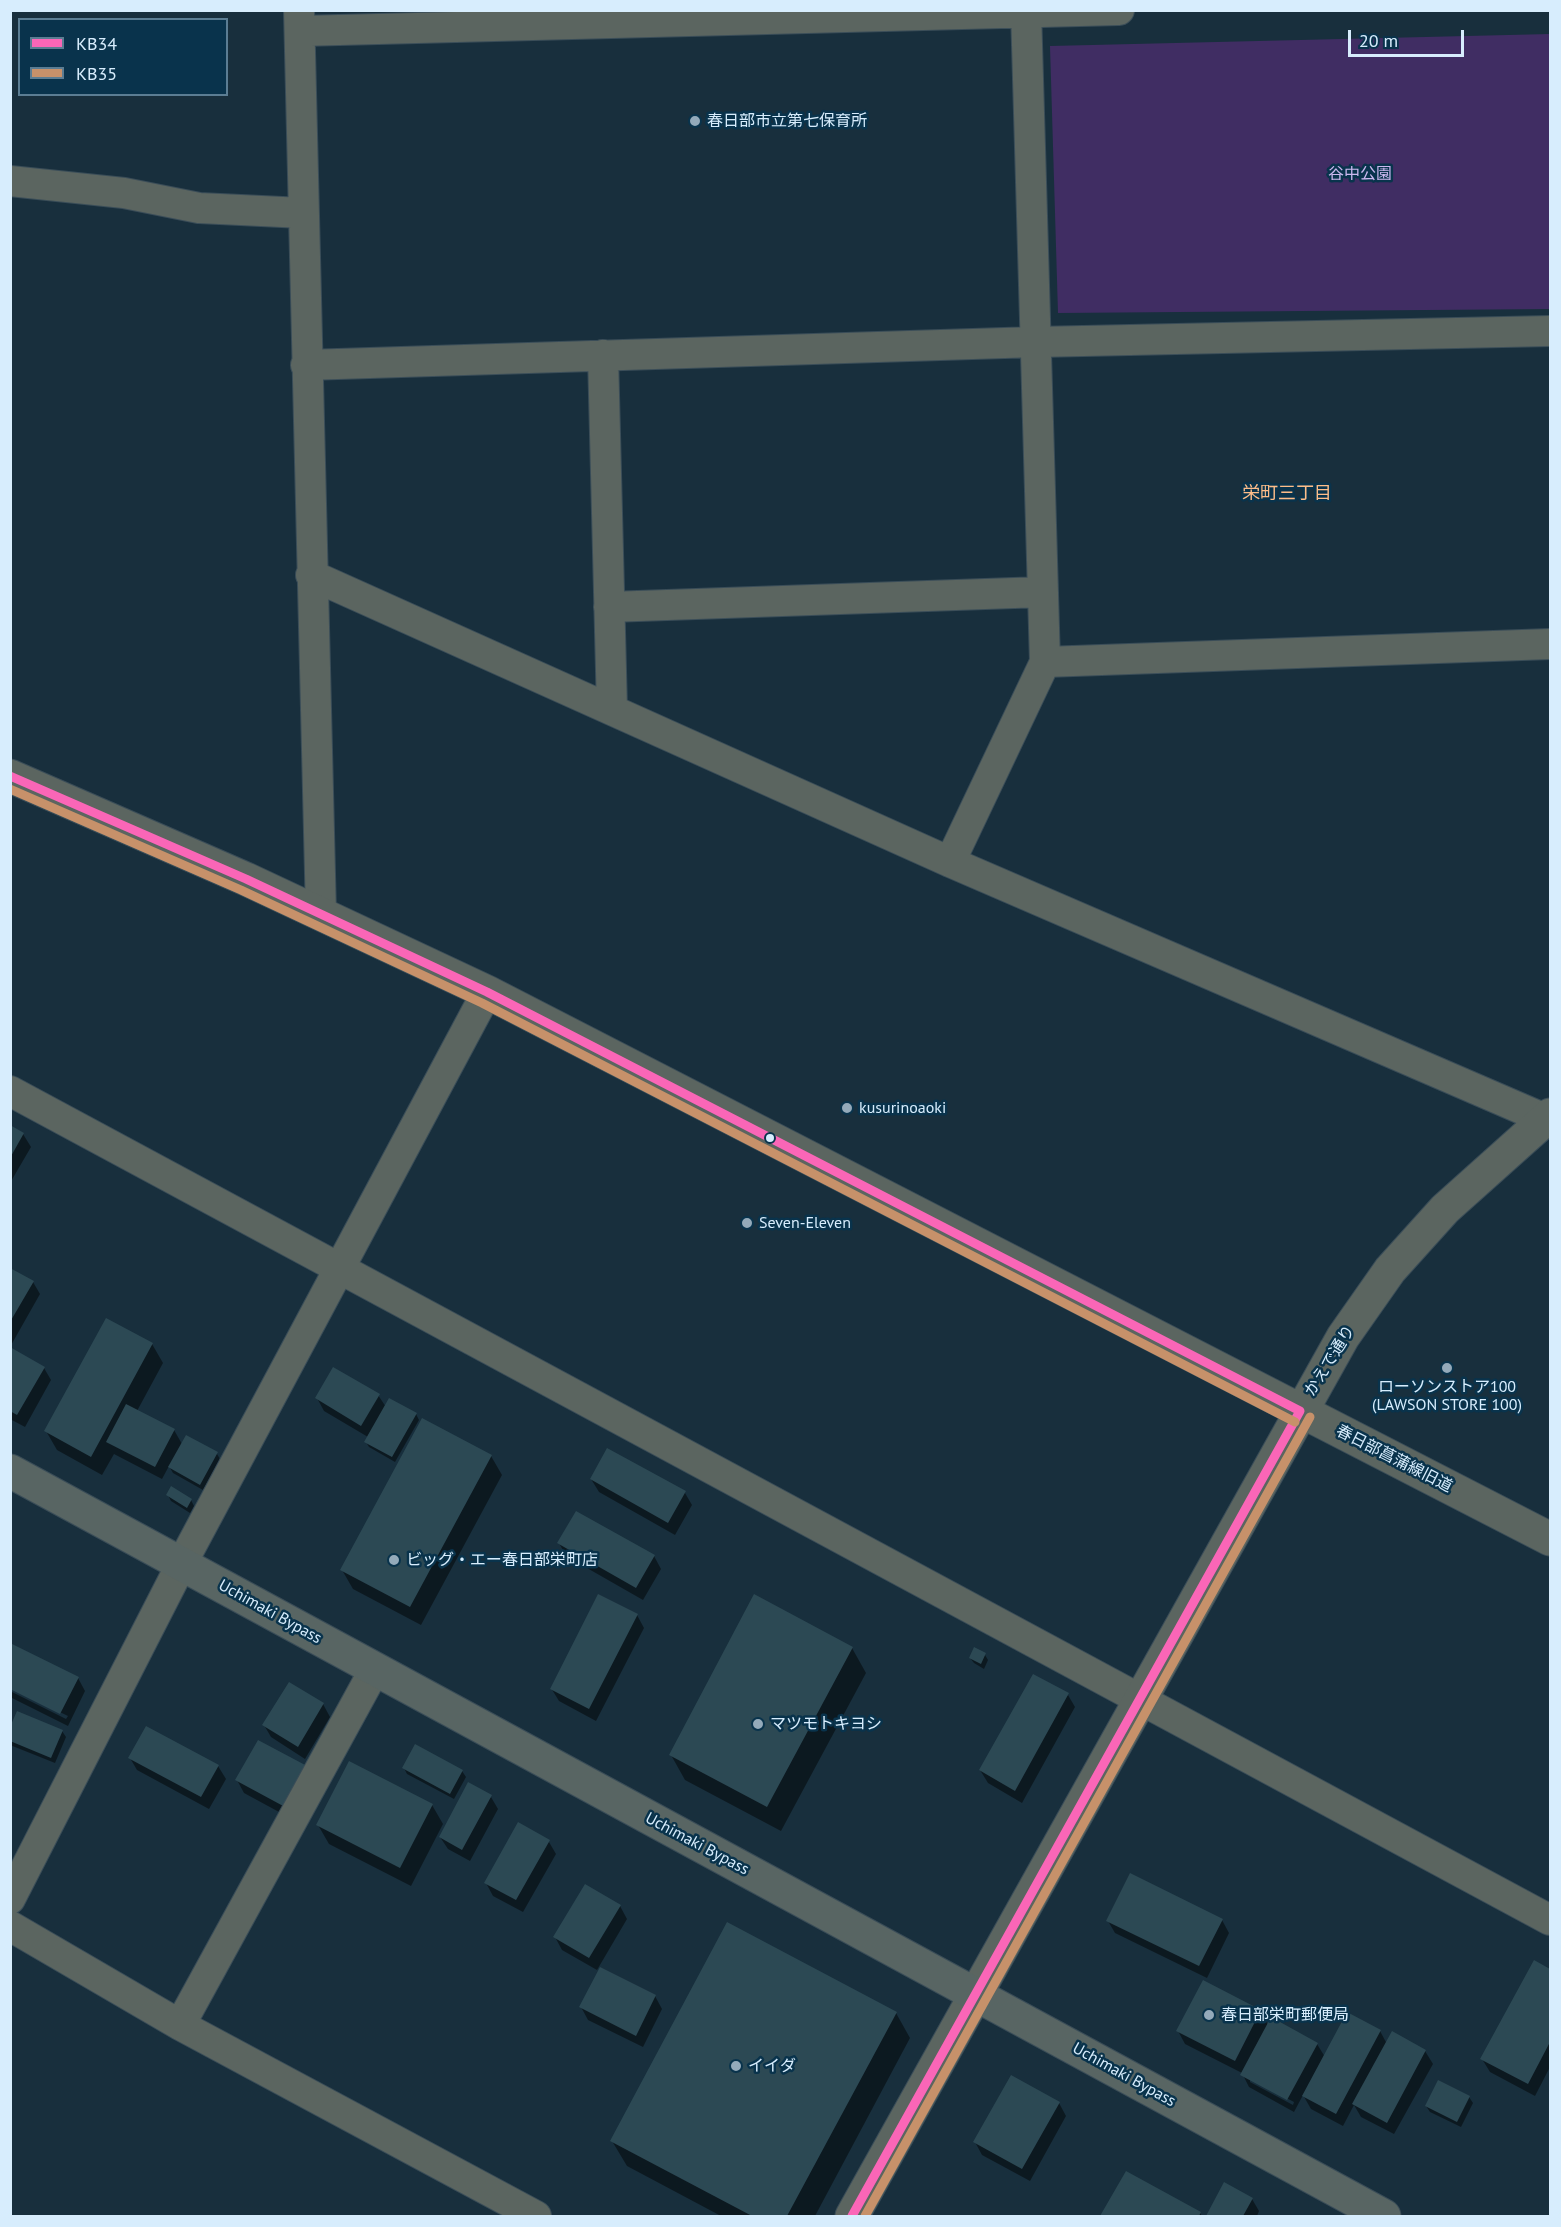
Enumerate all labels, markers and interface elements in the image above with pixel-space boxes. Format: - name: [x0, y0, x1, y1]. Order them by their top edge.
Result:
- legend: [18, 18, 228, 96]
- scale bar: [1351, 18, 1466, 56]
- text: 20 m: [1359, 29, 1398, 52]
- text: KB34: [76, 32, 117, 55]
- text: KB35: [76, 62, 117, 85]
- place label: 春日部市立第七保育所: [707, 111, 867, 131]
- marker: 春日部市立第七保育所: [688, 114, 702, 128]
- park label: 谷中公園: [1328, 164, 1392, 184]
- district label: 栄町三丁目: [1242, 483, 1332, 505]
- place label: kusurinoaoki: [859, 1098, 946, 1118]
- marker: kusurinoaoki: [840, 1101, 854, 1115]
- unlabelled marker: [764, 1132, 776, 1144]
- place label: Seven-Eleven: [759, 1213, 851, 1233]
- marker: Seven-Eleven: [740, 1216, 754, 1230]
- street label: かえで通り: [1301, 1322, 1359, 1400]
- marker: ローソンストア100 (LAWSON STORE 100): [1440, 1361, 1454, 1375]
- place label: ローソンストア100 (LAWSON STORE 100): [1372, 1377, 1522, 1415]
- street label: 春日部菖蒲線旧道: [1333, 1421, 1455, 1497]
- place label: ビッグ・エー春日部栄町店: [406, 1550, 598, 1570]
- marker: ビッグ・エー春日部栄町店: [387, 1553, 401, 1567]
- street label: Uchimaki Bypass: [215, 1576, 325, 1648]
- place label: マツモトキヨシ: [770, 1714, 882, 1734]
- marker: マツモトキヨシ: [751, 1717, 765, 1731]
- street label: Uchimaki Bypass: [642, 1809, 752, 1879]
- place label: 春日部栄町郵便局: [1221, 2005, 1349, 2025]
- marker: 春日部栄町郵便局: [1202, 2008, 1216, 2022]
- street label: Uchimaki Bypass: [1069, 2039, 1179, 2111]
- place label: イイダ: [748, 2056, 796, 2076]
- marker: イイダ: [729, 2059, 743, 2073]

